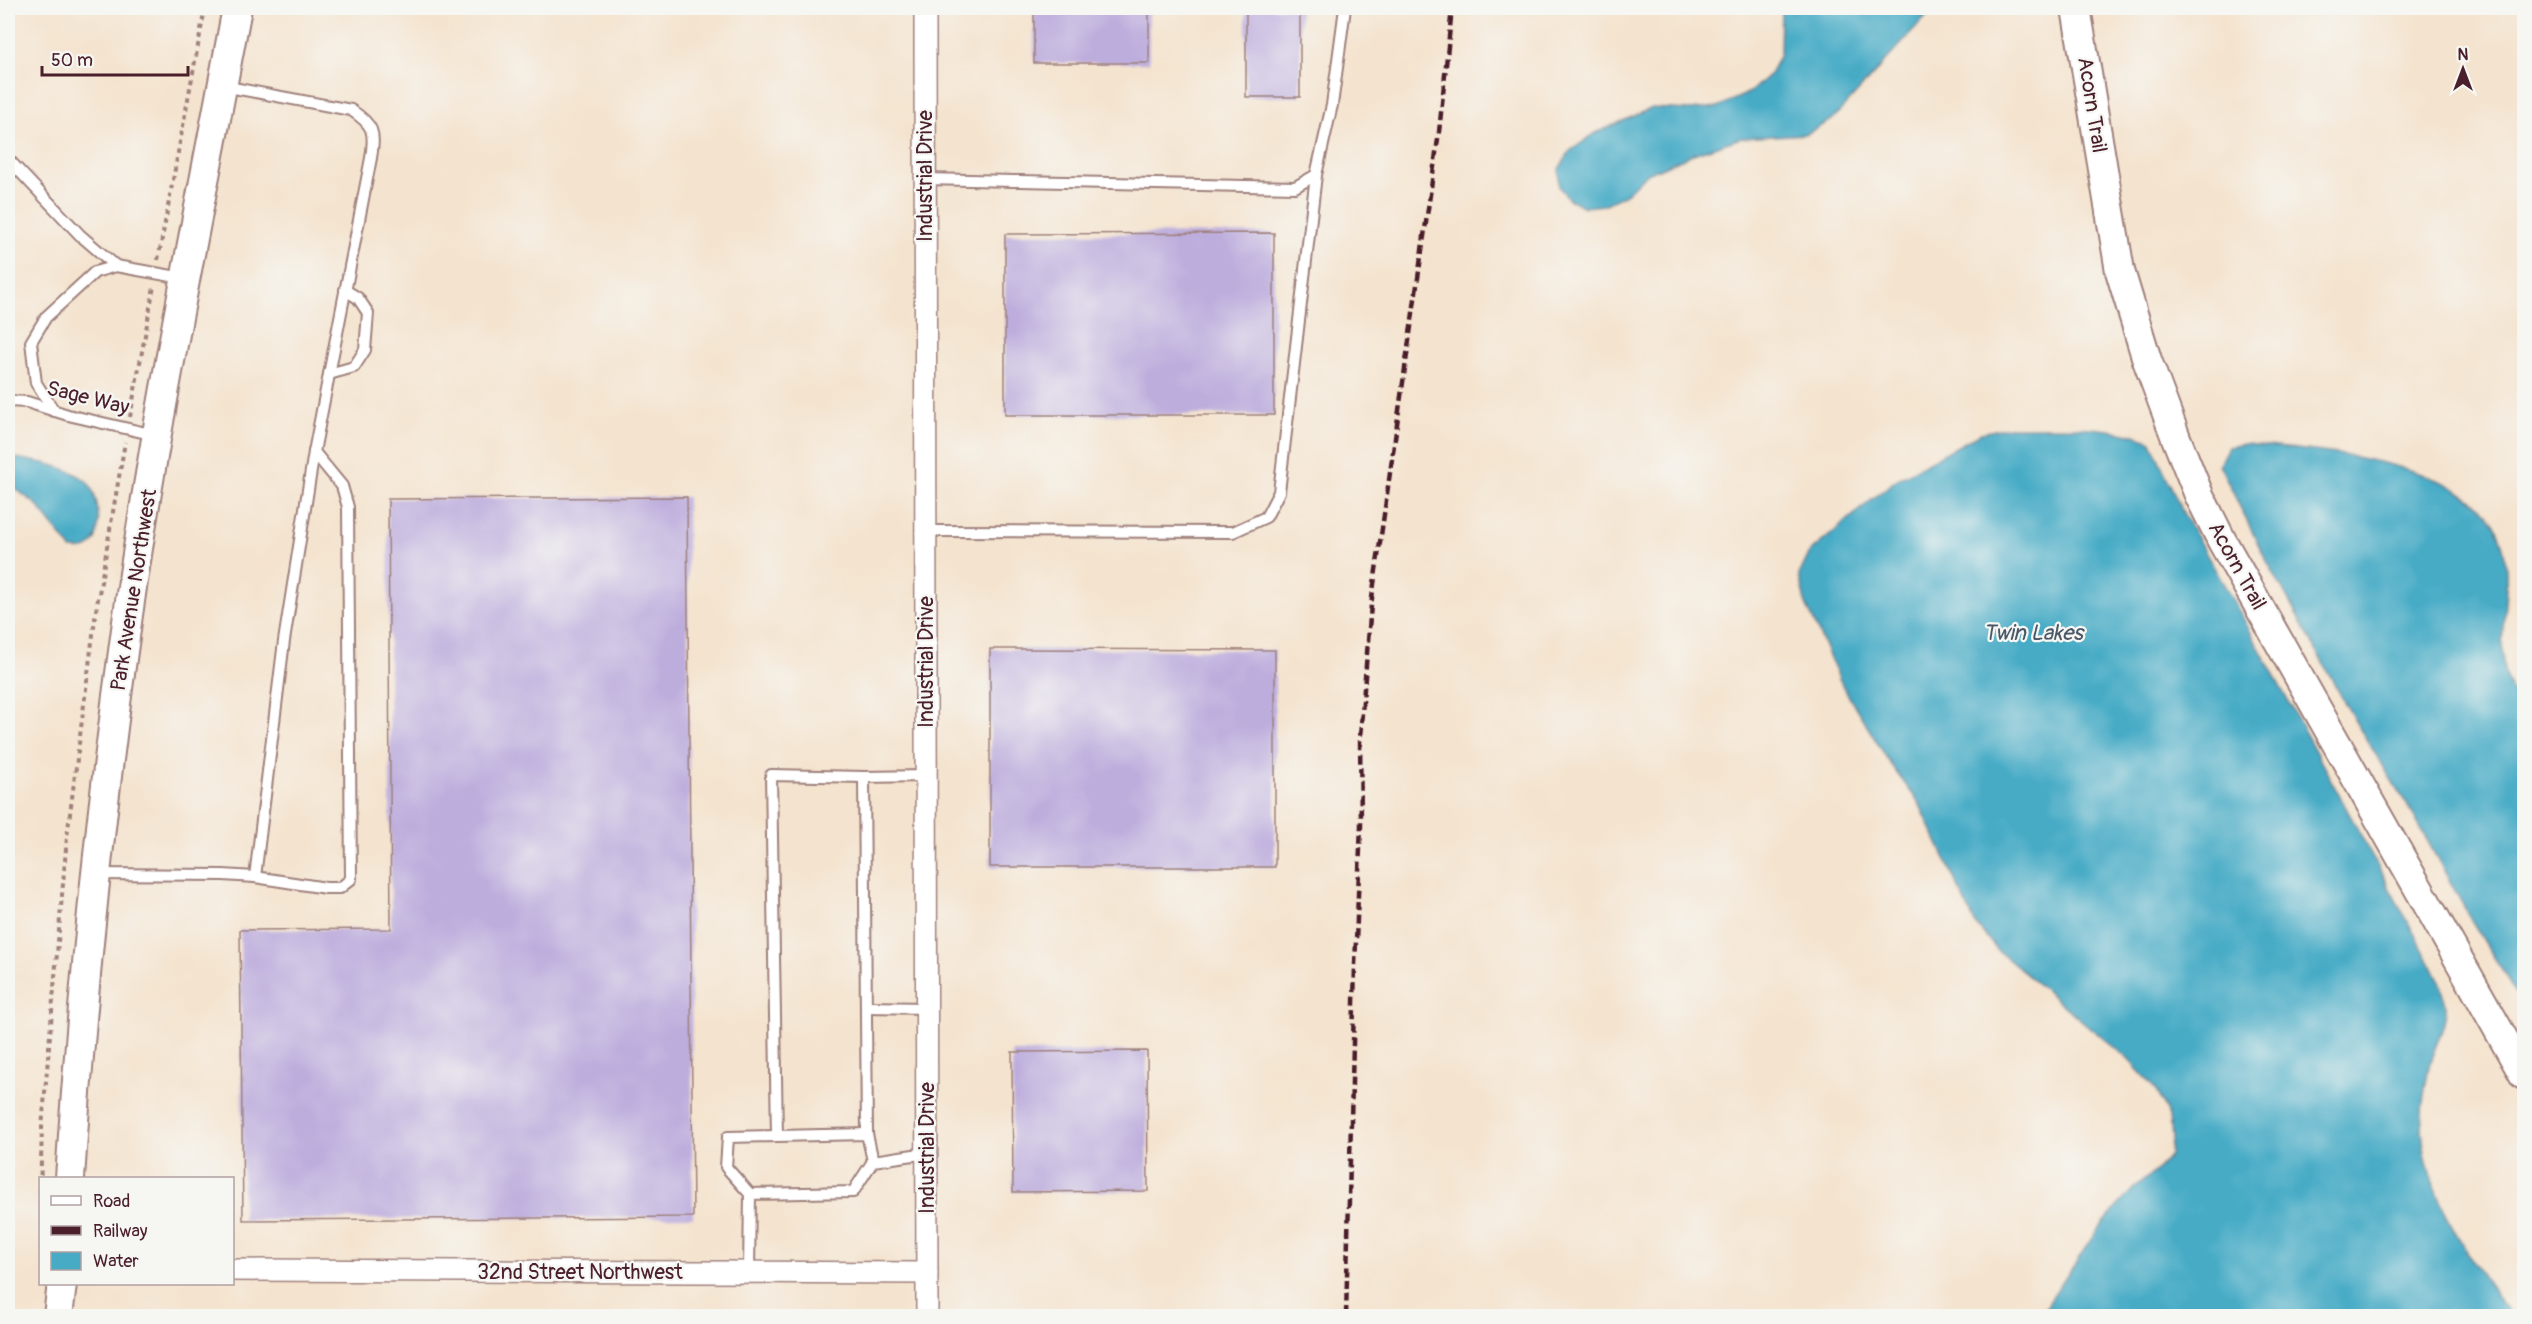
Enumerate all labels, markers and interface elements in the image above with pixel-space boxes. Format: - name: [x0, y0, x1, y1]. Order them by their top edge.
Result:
- scale bar: [42, 39, 188, 77]
- north arrow: [2433, 39, 2493, 99]
- text: N: [2458, 45, 2469, 65]
- text: 50 m: [51, 49, 93, 72]
- street label: Acorn Trail: [2071, 55, 2113, 155]
- street label: Industrial Drive: [912, 109, 939, 242]
- street label: Sage Way: [44, 375, 132, 421]
- street label: Park Avenue Northwest: [105, 487, 163, 693]
- street label: Acorn Trail: [2202, 517, 2272, 615]
- street label: Industrial Drive: [913, 595, 940, 728]
- water label: Twin Lakes: [1983, 619, 2085, 647]
- street label: Industrial Drive: [914, 1081, 941, 1214]
- legend: [39, 1177, 234, 1285]
- text: Road: [93, 1190, 130, 1213]
- text: Railway: [93, 1220, 148, 1243]
- text: Water: [93, 1250, 139, 1273]
- street label: 32nd Street Northwest: [477, 1259, 683, 1286]

